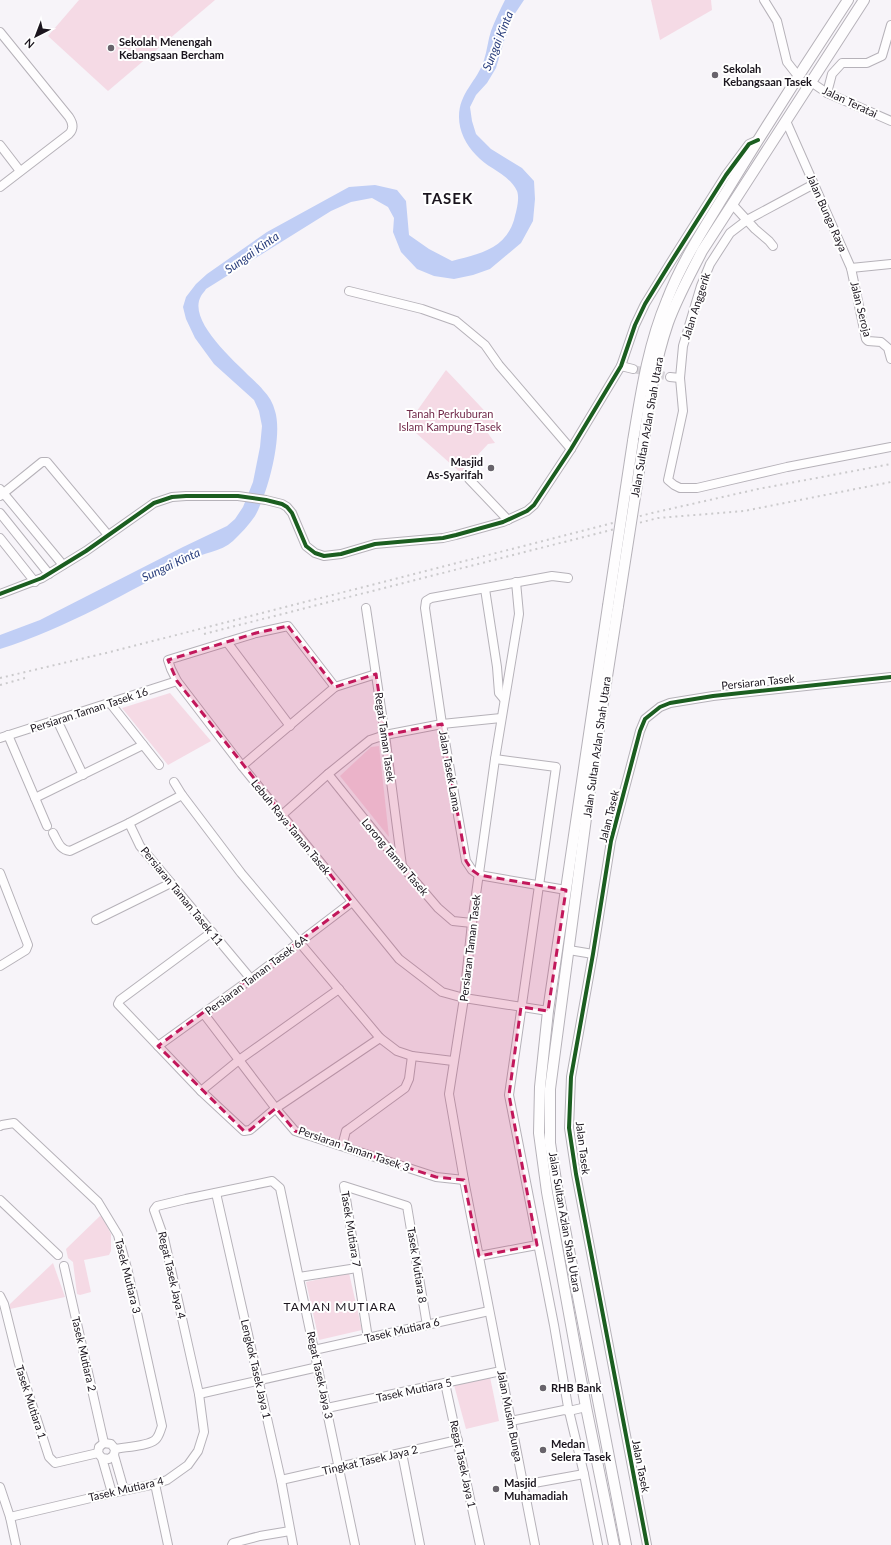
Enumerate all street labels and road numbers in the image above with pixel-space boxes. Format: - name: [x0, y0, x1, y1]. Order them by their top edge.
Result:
- street label: Jalan Teratai: [821, 83, 880, 120]
- street label: Jalan Bunga Raya: [805, 172, 850, 254]
- street label: Jalan Anggerik: [679, 270, 713, 341]
- street label: Jalan Seroja: [848, 280, 875, 338]
- street label: Jalan Sultan Azlan Shah Utara: [628, 356, 665, 498]
- street label: Persiaran Tasek: [721, 671, 796, 692]
- street label: Jalan Sultan Azlan Shah Utara: [580, 676, 613, 818]
- street label: Persiaran Taman Tasek 16: [28, 684, 149, 735]
- street label: Regat Taman Tasek: [373, 691, 398, 783]
- street label: Jalan Tasek Lama: [437, 729, 464, 812]
- street label: Lebuh Raya Taman Tasek: [249, 776, 334, 877]
- street label: Jalan Tasek: [596, 788, 621, 843]
- street label: Lorong Taman Tasek: [359, 816, 432, 898]
- street label: Persiaran Taman Tasek 11: [139, 844, 226, 948]
- street label: Persiaran Taman Tasek: [456, 893, 483, 1002]
- street label: Persiaran Taman Tasek 6A: [202, 932, 310, 1017]
- street label: Jalan Tasek: [574, 1121, 593, 1176]
- street label: Persiaran Taman Tasek 3: [297, 1123, 412, 1174]
- street label: Jalan Sultan Azlan Shah Utara: [547, 1151, 584, 1293]
- street label: Tasek Mutiara 7: [339, 1190, 364, 1268]
- street label: Tasek Mutiara 8: [405, 1226, 430, 1304]
- street label: Regat Tasek Jaya 4: [156, 1230, 189, 1320]
- street label: Tasek Mutiara 3: [113, 1237, 144, 1315]
- street label: Tasek Mutiara 2: [70, 1315, 99, 1393]
- street label: Tasek Mutiara 6: [363, 1315, 441, 1344]
- street label: Lengkok Tasek Jaya 1: [239, 1318, 274, 1420]
- street label: Regat Tasek Jaya 3: [305, 1330, 336, 1420]
- street label: Tasek Mutiara 1: [13, 1363, 50, 1440]
- street label: Jalan Musim Bunga: [495, 1369, 526, 1463]
- street label: Tasek Mutiara 5: [375, 1375, 453, 1404]
- street label: Regat Tasek Jaya 1: [448, 1419, 479, 1509]
- street label: Jalan Tasek: [630, 1438, 653, 1494]
- street label: Tingkat Tasek Jaya 2: [321, 1442, 419, 1477]
- street label: Tasek Mutiara 4: [87, 1473, 165, 1503]

